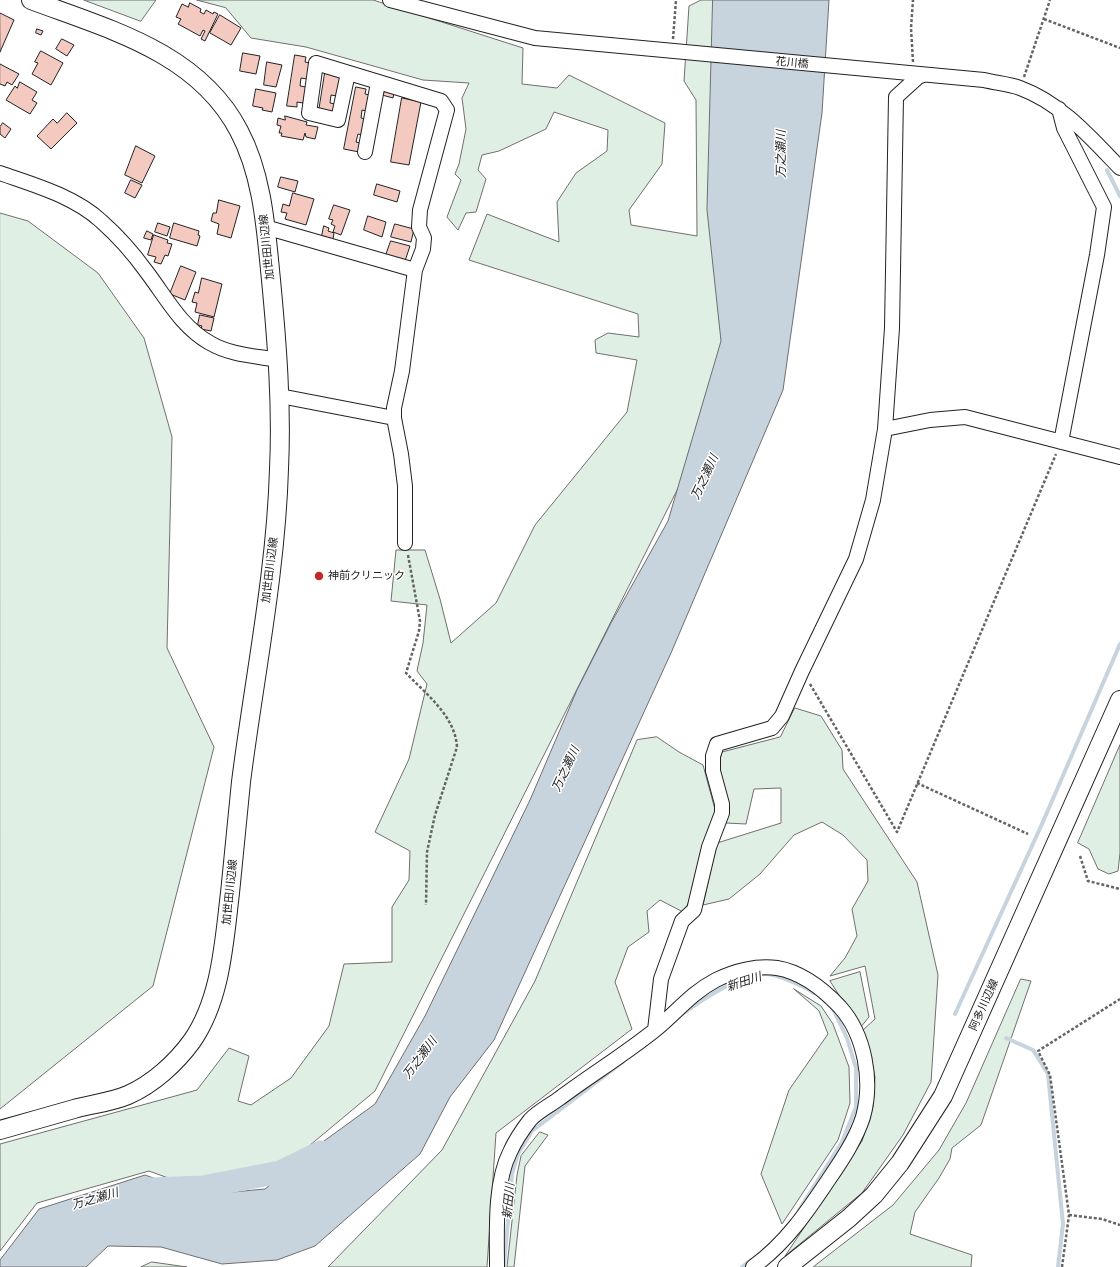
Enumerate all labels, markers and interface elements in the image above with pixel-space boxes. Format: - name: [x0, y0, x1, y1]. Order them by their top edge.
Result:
- street label: 花川橋: [775, 55, 809, 71]
- water label: 万之瀬川: [774, 130, 788, 178]
- street label: 加世田川辺線: [257, 213, 277, 281]
- water label: 万之瀬川: [688, 452, 722, 502]
- street label: 加世田川辺線: [259, 536, 281, 604]
- place label: 神前クリニック: [328, 569, 405, 583]
- marker: 神前クリニック: [313, 570, 325, 582]
- water label: 万之瀬川: [549, 744, 583, 794]
- street label: 加世田川辺線: [220, 858, 240, 926]
- water label: 新田川: [725, 970, 763, 994]
- street label: 阿多川辺線: [967, 977, 1001, 1033]
- water label: 万之瀬川: [400, 1034, 440, 1082]
- water label: 新田川: [500, 1182, 518, 1220]
- water label: 万之瀬川: [70, 1185, 120, 1213]

